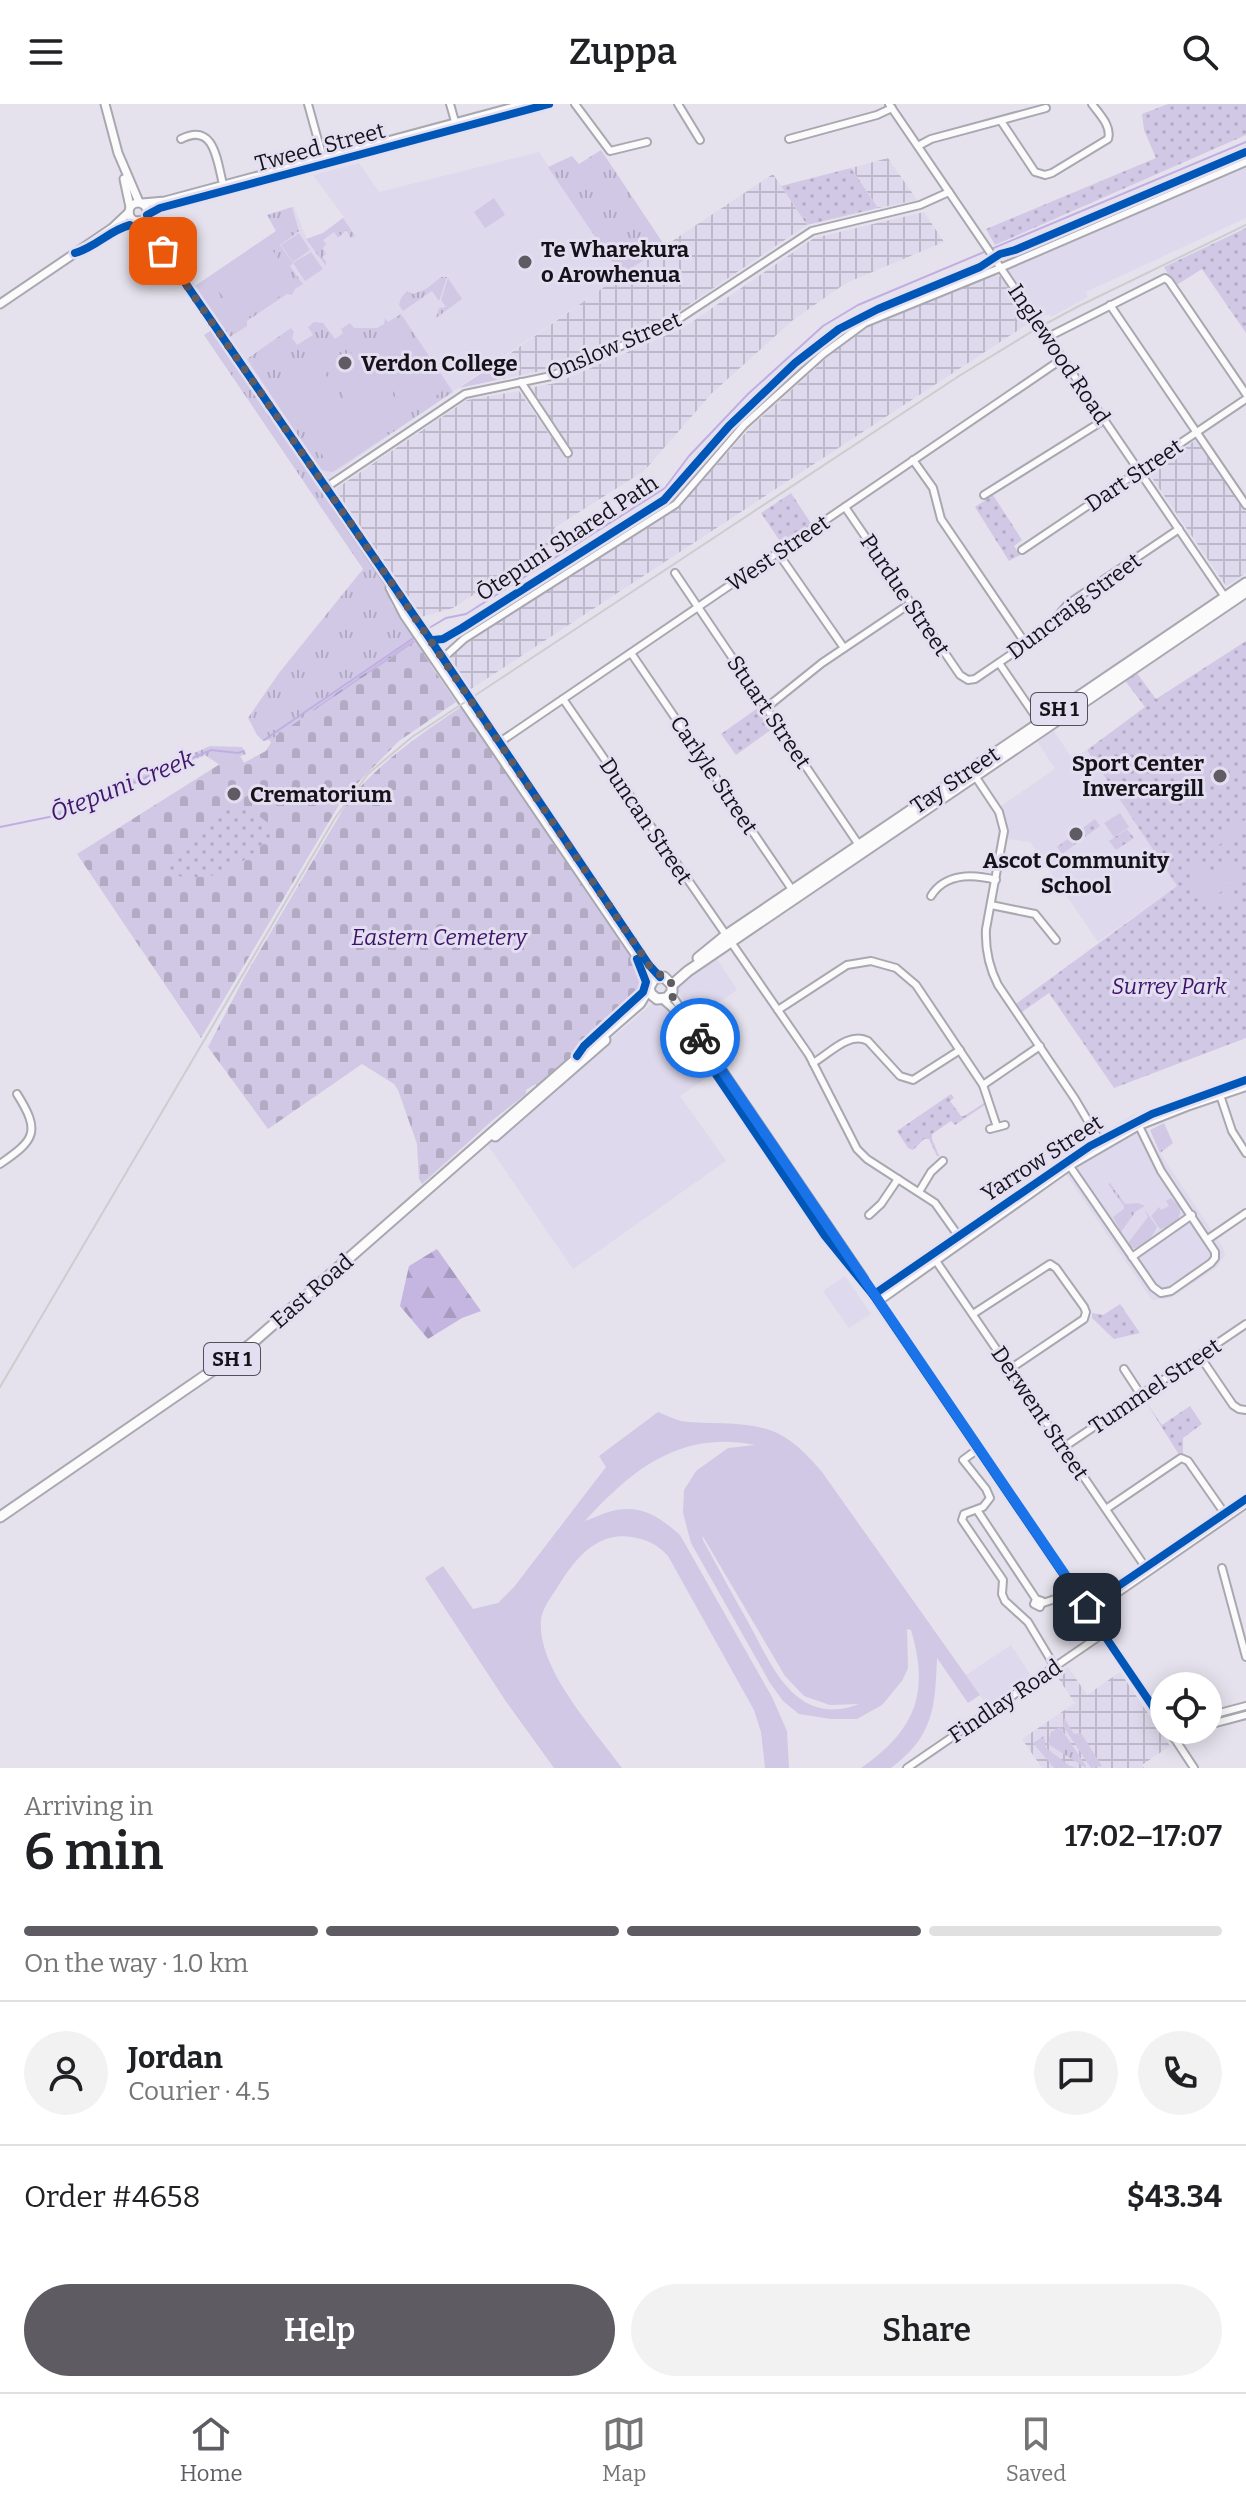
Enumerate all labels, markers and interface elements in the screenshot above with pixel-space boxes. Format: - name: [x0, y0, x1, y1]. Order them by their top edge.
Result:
- icon: menu: [24, 30, 68, 74]
- text: Zuppa: [569, 30, 677, 74]
- icon: search: [1178, 30, 1222, 74]
- street label: Tweed Street: [252, 117, 388, 177]
- pin: [129, 217, 197, 285]
- icon: bag: [141, 229, 185, 273]
- place label: Te Wharekura o Arowhenua: [541, 236, 690, 288]
- marker: Te Wharekura o Arowhenua: [516, 253, 534, 271]
- street label: Inglewood Road: [1002, 279, 1116, 429]
- street label: Onslow Street: [543, 306, 685, 386]
- place label: Verdon College: [361, 350, 517, 377]
- marker: Verdon College: [336, 354, 354, 372]
- street label: Dart Street: [1080, 433, 1188, 517]
- street label: Ōtepuni Shared Path: [471, 469, 663, 607]
- street label: West Street: [722, 509, 834, 597]
- street label: Purdue Street: [854, 529, 956, 661]
- street label: Duncraig Street: [1002, 547, 1146, 665]
- street label: Stuart Street: [721, 650, 817, 774]
- road number: SH 1: [1031, 693, 1087, 725]
- street label: Carlyle Street: [664, 710, 764, 840]
- street label: Tay Street: [906, 741, 1005, 819]
- water label: Ōtepuni Creek: [46, 744, 199, 828]
- place label: Sport Center Invercargill: [1072, 750, 1205, 802]
- street label: Duncan Street: [594, 753, 698, 889]
- marker: Sport Center Invercargill: [1211, 767, 1229, 785]
- place label: Crematorium: [250, 781, 392, 808]
- marker: Crematorium: [225, 785, 243, 803]
- marker: Ascot Community School: [1067, 825, 1085, 843]
- place label: Ascot Community School: [983, 847, 1170, 899]
- park label: Eastern Cemetery: [351, 924, 528, 951]
- park label: Surrey Park: [1111, 973, 1228, 1000]
- courier: [660, 998, 740, 1078]
- icon: bike: [678, 1016, 722, 1060]
- street label: Yarrow Street: [976, 1109, 1108, 1207]
- street label: East Road: [265, 1248, 359, 1334]
- street label: Tummel Street: [1084, 1332, 1226, 1440]
- street label: Derwent Street: [985, 1341, 1095, 1485]
- road number: SH 1: [204, 1343, 260, 1375]
- pin: [1053, 1573, 1121, 1641]
- icon: home: [1065, 1585, 1109, 1629]
- street label: Findlay Road: [943, 1653, 1067, 1749]
- map controls: [1150, 1672, 1222, 1744]
- button: locate: [1150, 1672, 1222, 1744]
- text: Arriving in: [24, 1791, 153, 1822]
- text: 17:02–17:07: [1064, 1818, 1222, 1854]
- text: 6 min: [24, 1820, 163, 1883]
- text: On the way · 1.0 km: [24, 1948, 248, 1979]
- button: person: [24, 2031, 108, 2115]
- button: chat: [1034, 2031, 1118, 2115]
- button: phone: [1138, 2031, 1222, 2115]
- text: Jordan: [128, 2040, 223, 2076]
- text: Courier · 4.5: [128, 2076, 270, 2107]
- text: Order #4658: [24, 2179, 201, 2215]
- text: $43.34: [1127, 2179, 1222, 2215]
- button: Help: [24, 2284, 615, 2376]
- button: Share: [631, 2284, 1222, 2376]
- tab: Home: [180, 2412, 243, 2487]
- tab: Map: [602, 2412, 646, 2487]
- tab: Saved: [1006, 2412, 1066, 2487]

